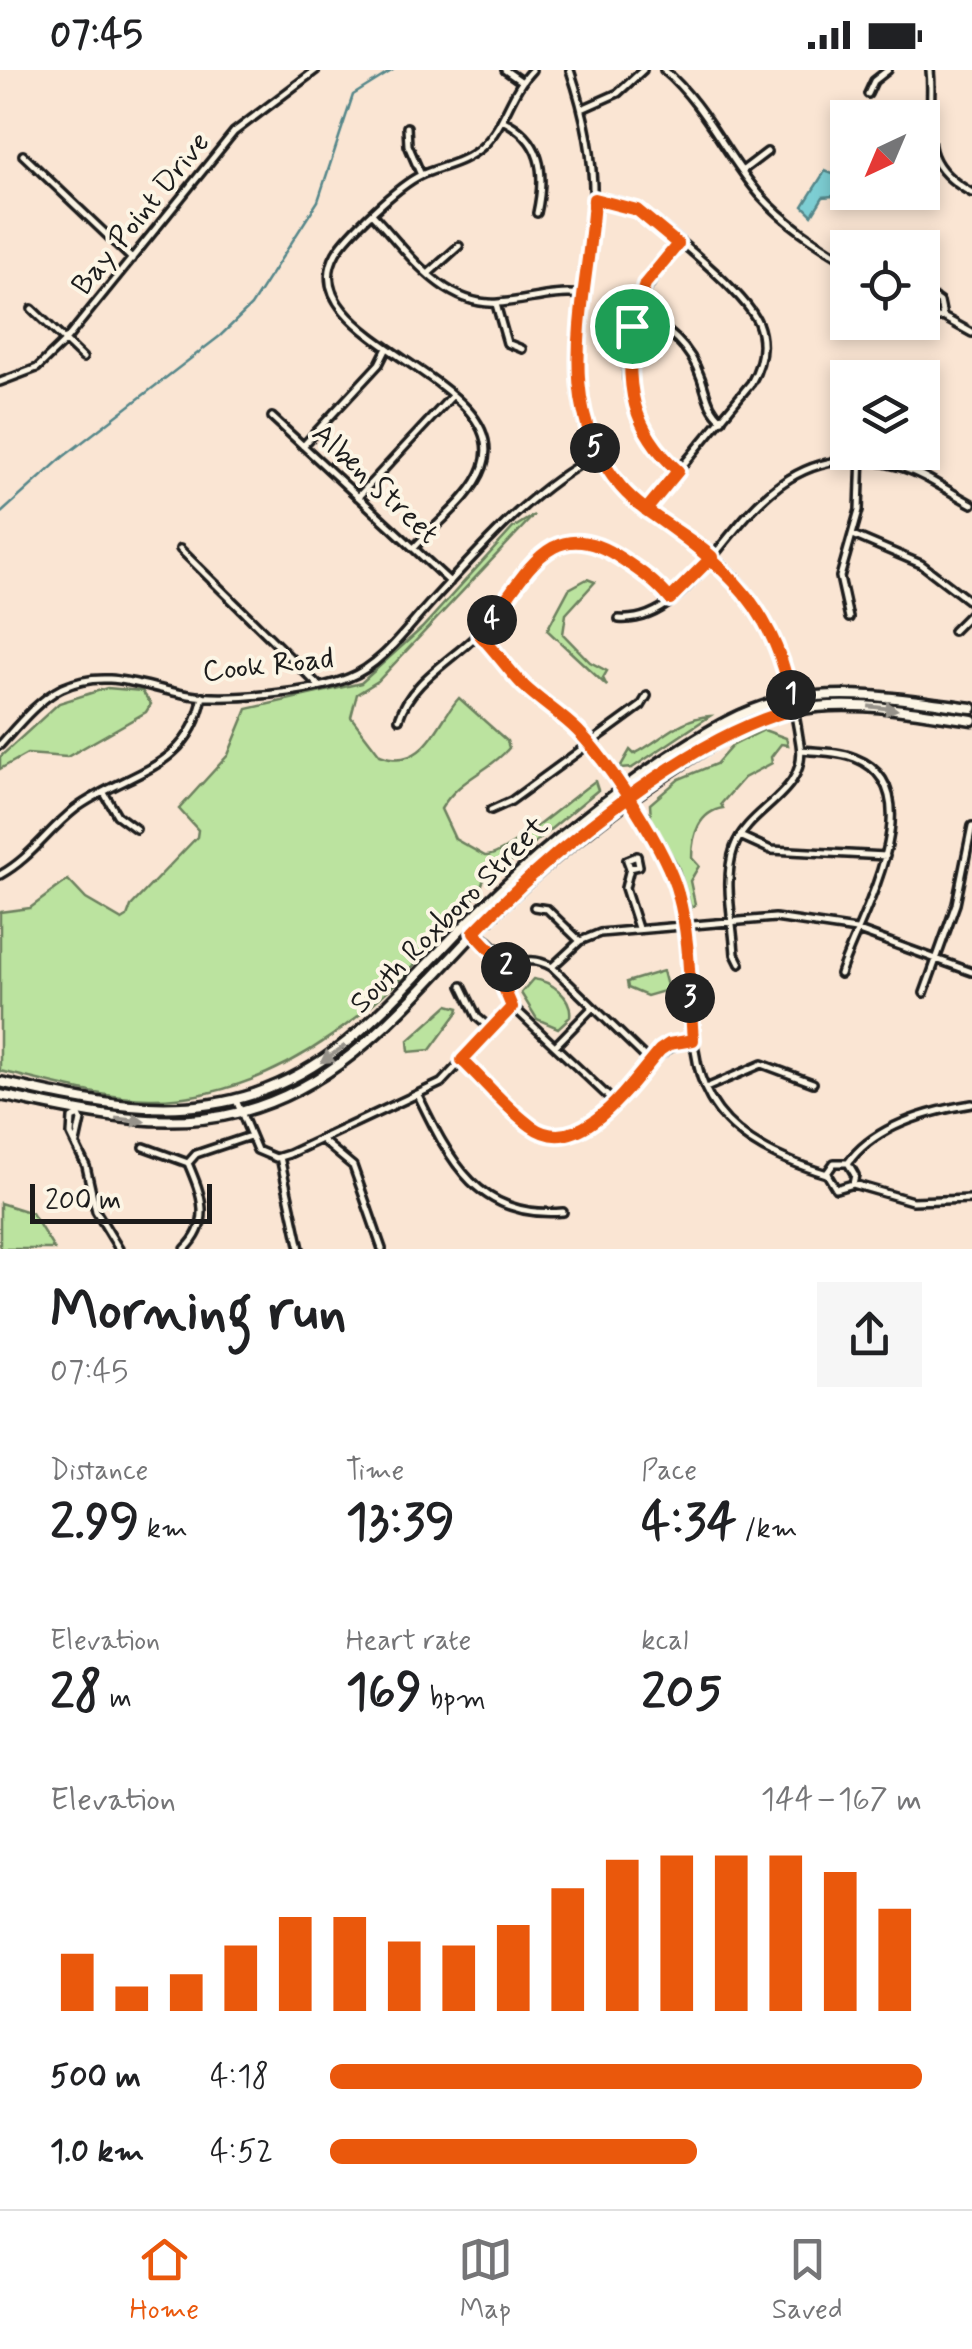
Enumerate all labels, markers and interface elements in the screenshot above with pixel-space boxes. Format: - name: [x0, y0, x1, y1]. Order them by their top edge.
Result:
- text: 07:45: [50, 11, 143, 60]
- north arrow: [830, 100, 940, 210]
- map controls: [830, 100, 940, 470]
- street label: Bay Point Drive: [63, 124, 219, 304]
- button: locate: [830, 230, 940, 340]
- pin: [590, 284, 675, 369]
- icon: arrive: [605, 299, 660, 354]
- button: layers: [830, 360, 940, 470]
- street label: Alben Street: [303, 415, 447, 553]
- pin: 5: [570, 423, 620, 473]
- text: 5: [587, 429, 603, 466]
- pin: 4: [467, 595, 517, 645]
- text: 4: [484, 601, 500, 638]
- street label: Cook Road: [200, 639, 336, 692]
- pin: 1: [766, 670, 816, 720]
- text: 1: [785, 676, 797, 713]
- one-way arrow: [867, 700, 899, 716]
- street label: South Roxboro Street: [342, 807, 557, 1023]
- pin: 2: [481, 942, 531, 992]
- text: 2: [499, 948, 513, 985]
- pin: 3: [665, 973, 715, 1023]
- text: 3: [684, 979, 696, 1016]
- one-way arrow: [320, 1044, 346, 1064]
- one-way arrow: [115, 1112, 146, 1128]
- scale bar: [30, 1179, 212, 1224]
- text: 200 m: [45, 1183, 121, 1220]
- text: Morning run: [50, 1277, 347, 1349]
- button: share: [817, 1282, 922, 1387]
- text: 07:45: [50, 1351, 128, 1393]
- text: Distance: [50, 1453, 148, 1490]
- text: Time: [346, 1453, 404, 1490]
- text: Pace: [641, 1453, 697, 1490]
- text: 2.99: [50, 1490, 139, 1556]
- text: 13:39: [346, 1490, 455, 1556]
- text: 4:34: [641, 1490, 737, 1556]
- text: km: [139, 1511, 188, 1548]
- text: /km: [737, 1511, 797, 1548]
- text: Elevation: [50, 1623, 160, 1660]
- text: Heart rate: [346, 1623, 471, 1660]
- text: kcal: [641, 1623, 688, 1660]
- text: 28: [50, 1660, 102, 1726]
- text: 169: [346, 1660, 422, 1726]
- text: 205: [641, 1660, 722, 1726]
- text: m: [102, 1681, 132, 1718]
- text: bpm: [422, 1681, 486, 1718]
- text: Elevation: [50, 1779, 176, 1821]
- text: 144–167 m: [761, 1779, 922, 1821]
- text: 500 m: [50, 2056, 141, 2098]
- text: 4:18: [210, 2056, 269, 2098]
- text: 1.0 km: [50, 2131, 144, 2173]
- text: 4:52: [210, 2131, 273, 2173]
- tab: Home: [129, 2232, 199, 2329]
- tab: Map: [458, 2232, 513, 2329]
- tab: Saved: [772, 2232, 843, 2329]

